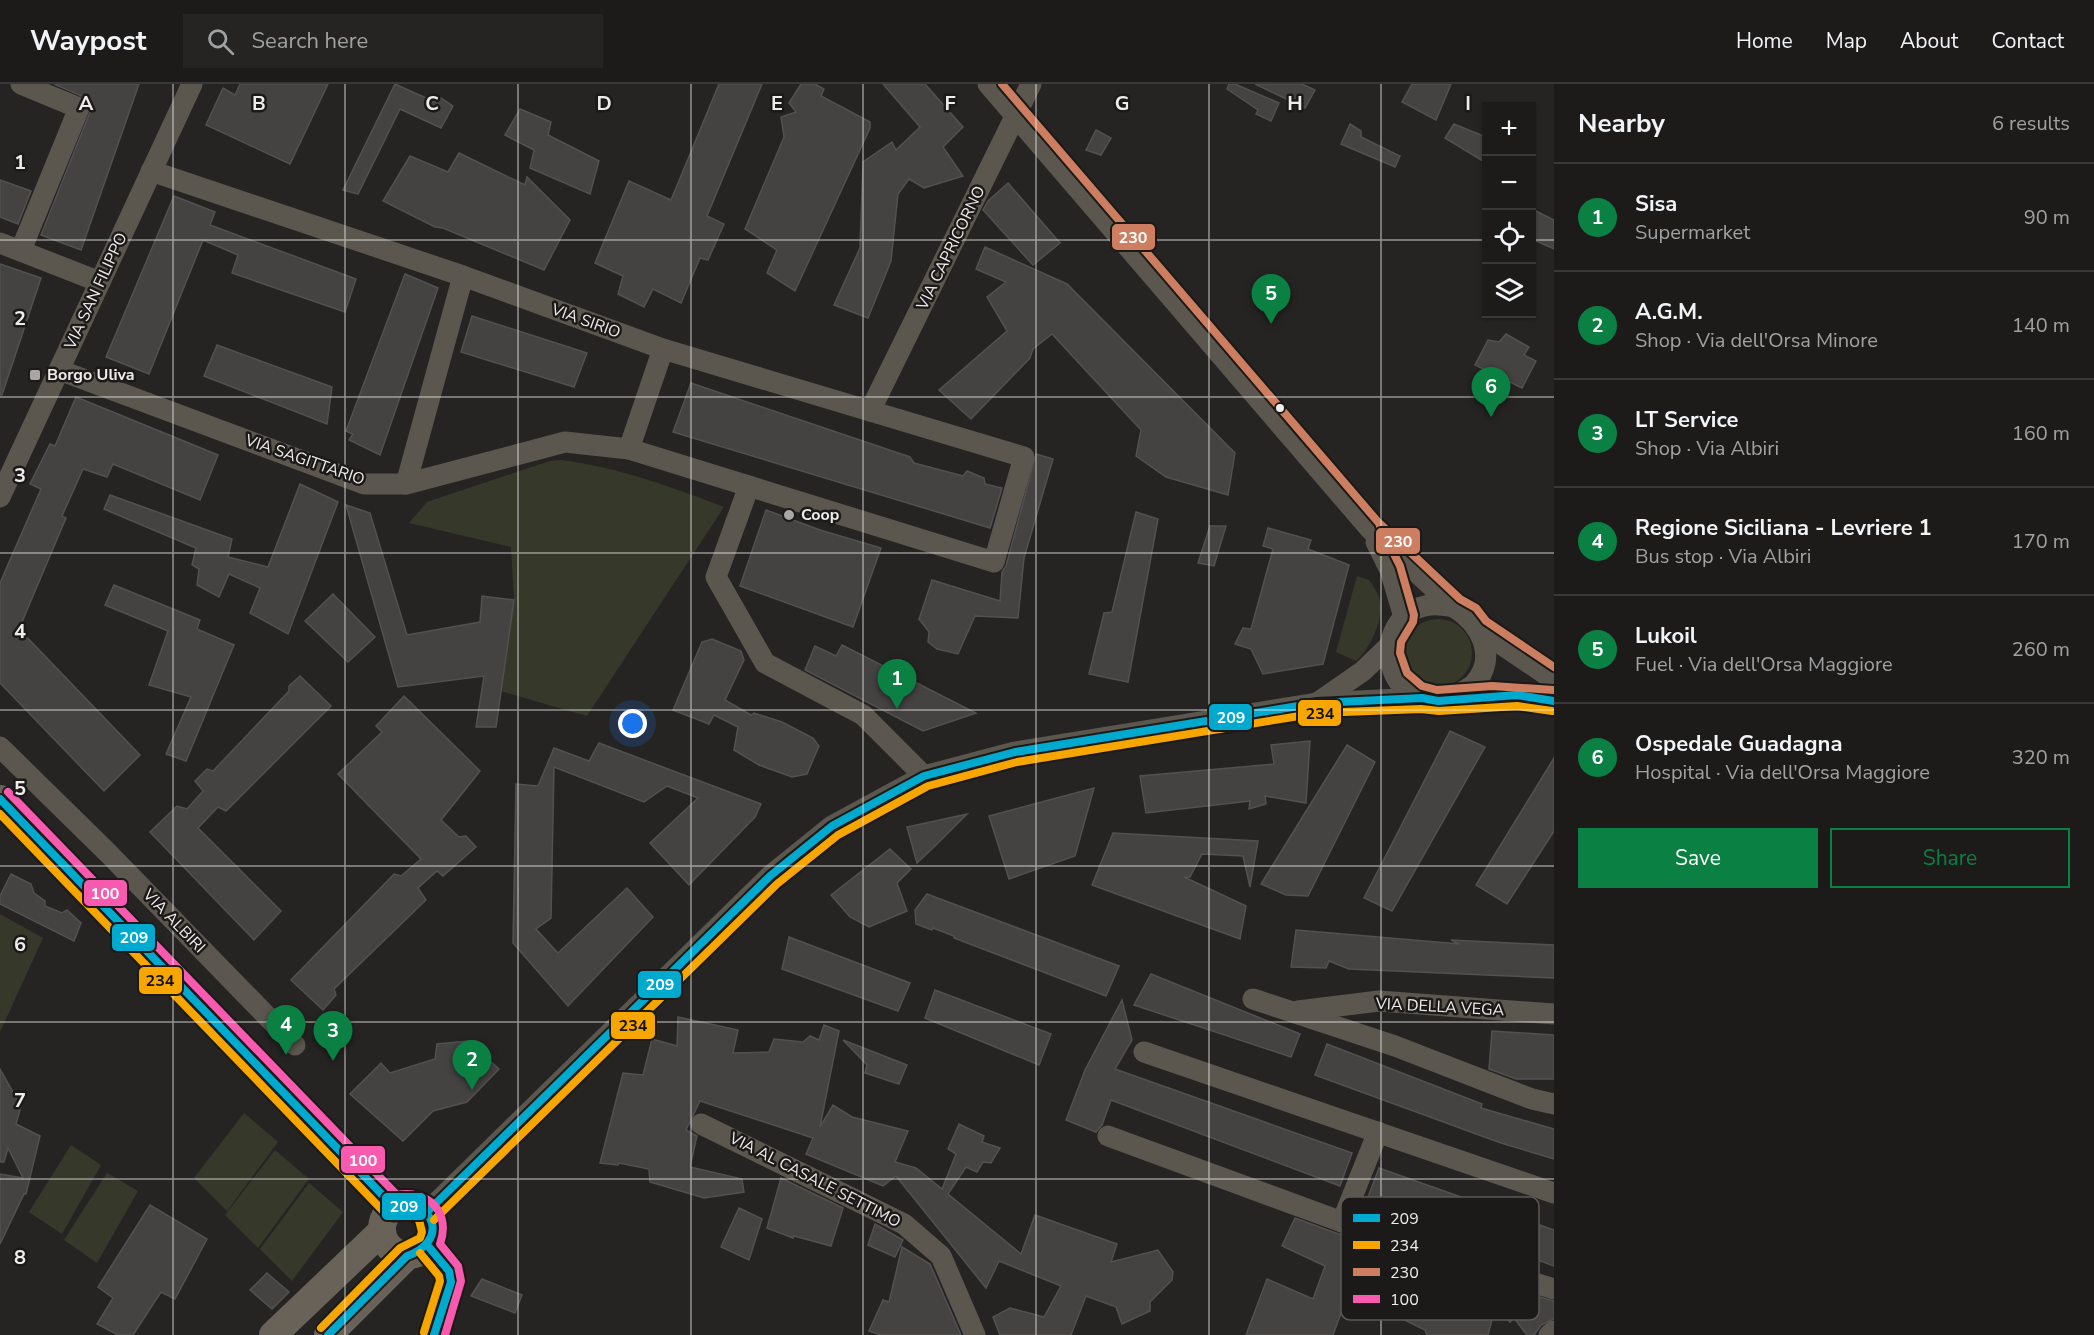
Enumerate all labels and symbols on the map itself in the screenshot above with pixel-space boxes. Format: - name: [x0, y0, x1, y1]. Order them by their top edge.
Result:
- text: A: [79, 90, 94, 117]
- text: B: [252, 90, 266, 117]
- text: C: [425, 90, 439, 117]
- text: D: [596, 90, 612, 117]
- text: E: [771, 90, 783, 117]
- text: F: [944, 90, 956, 117]
- text: G: [1115, 90, 1129, 117]
- text: H: [1287, 90, 1303, 117]
- text: I: [1465, 90, 1471, 117]
- text: 1: [14, 149, 26, 176]
- street label: VIA CAPRICORNO: [911, 182, 991, 315]
- line badge: 230: [1111, 223, 1156, 251]
- text: 230: [1119, 227, 1147, 249]
- street label: VIA SAN FILIPPO: [59, 229, 133, 354]
- pin: 5: [1252, 274, 1290, 324]
- street label: VIA SIRIO: [548, 298, 624, 344]
- text: 2: [14, 305, 26, 332]
- place label: Borgo Uliva: [47, 364, 135, 386]
- marker: Borgo Uliva: [28, 368, 42, 382]
- pin: 6: [1472, 368, 1510, 417]
- unlabelled marker: [1274, 402, 1286, 414]
- street label: VIA SAGITTARIO: [241, 429, 368, 491]
- text: 3: [14, 462, 26, 489]
- place label: Coop: [801, 504, 839, 526]
- marker: Coop: [782, 508, 796, 522]
- line badge: 230: [1375, 527, 1421, 555]
- text: 230: [1384, 531, 1412, 553]
- text: 4: [14, 618, 26, 645]
- pin: 1: [878, 660, 916, 709]
- line badge: 234: [1297, 699, 1342, 727]
- line badge: 209: [1208, 703, 1253, 731]
- text: 234: [1306, 703, 1335, 725]
- text: 209: [1217, 707, 1245, 729]
- your location: [618, 709, 647, 738]
- text: 5: [14, 775, 26, 802]
- line badge: 100: [83, 879, 128, 907]
- text: 100: [91, 883, 119, 905]
- street label: VIA ALBIRI: [137, 884, 210, 958]
- line badge: 209: [111, 923, 156, 952]
- text: 209: [120, 927, 148, 949]
- text: 6: [14, 931, 26, 958]
- line badge: 234: [138, 966, 183, 995]
- text: 234: [146, 970, 175, 992]
- line badge: 209: [637, 970, 682, 999]
- text: 209: [646, 974, 674, 996]
- street label: VIA DELLA VEGA: [1374, 993, 1505, 1021]
- pin: 4: [266, 1006, 306, 1055]
- line badge: 234: [610, 1011, 656, 1040]
- pin: 3: [314, 1012, 352, 1061]
- text: 234: [619, 1015, 648, 1037]
- pin: 2: [452, 1040, 492, 1090]
- text: 7: [14, 1087, 26, 1114]
- street label: VIA AL CASALE SETTIMO: [725, 1127, 904, 1233]
- line badge: 100: [340, 1145, 386, 1174]
- text: 100: [349, 1150, 377, 1172]
- line badge: 209: [381, 1192, 427, 1221]
- text: 209: [390, 1196, 418, 1218]
- legend: [1341, 1197, 1539, 1320]
- text: 209: [1390, 1208, 1419, 1230]
- text: 234: [1390, 1235, 1419, 1257]
- text: 8: [14, 1244, 26, 1271]
- text: 230: [1390, 1262, 1419, 1284]
- text: 100: [1390, 1289, 1419, 1311]

